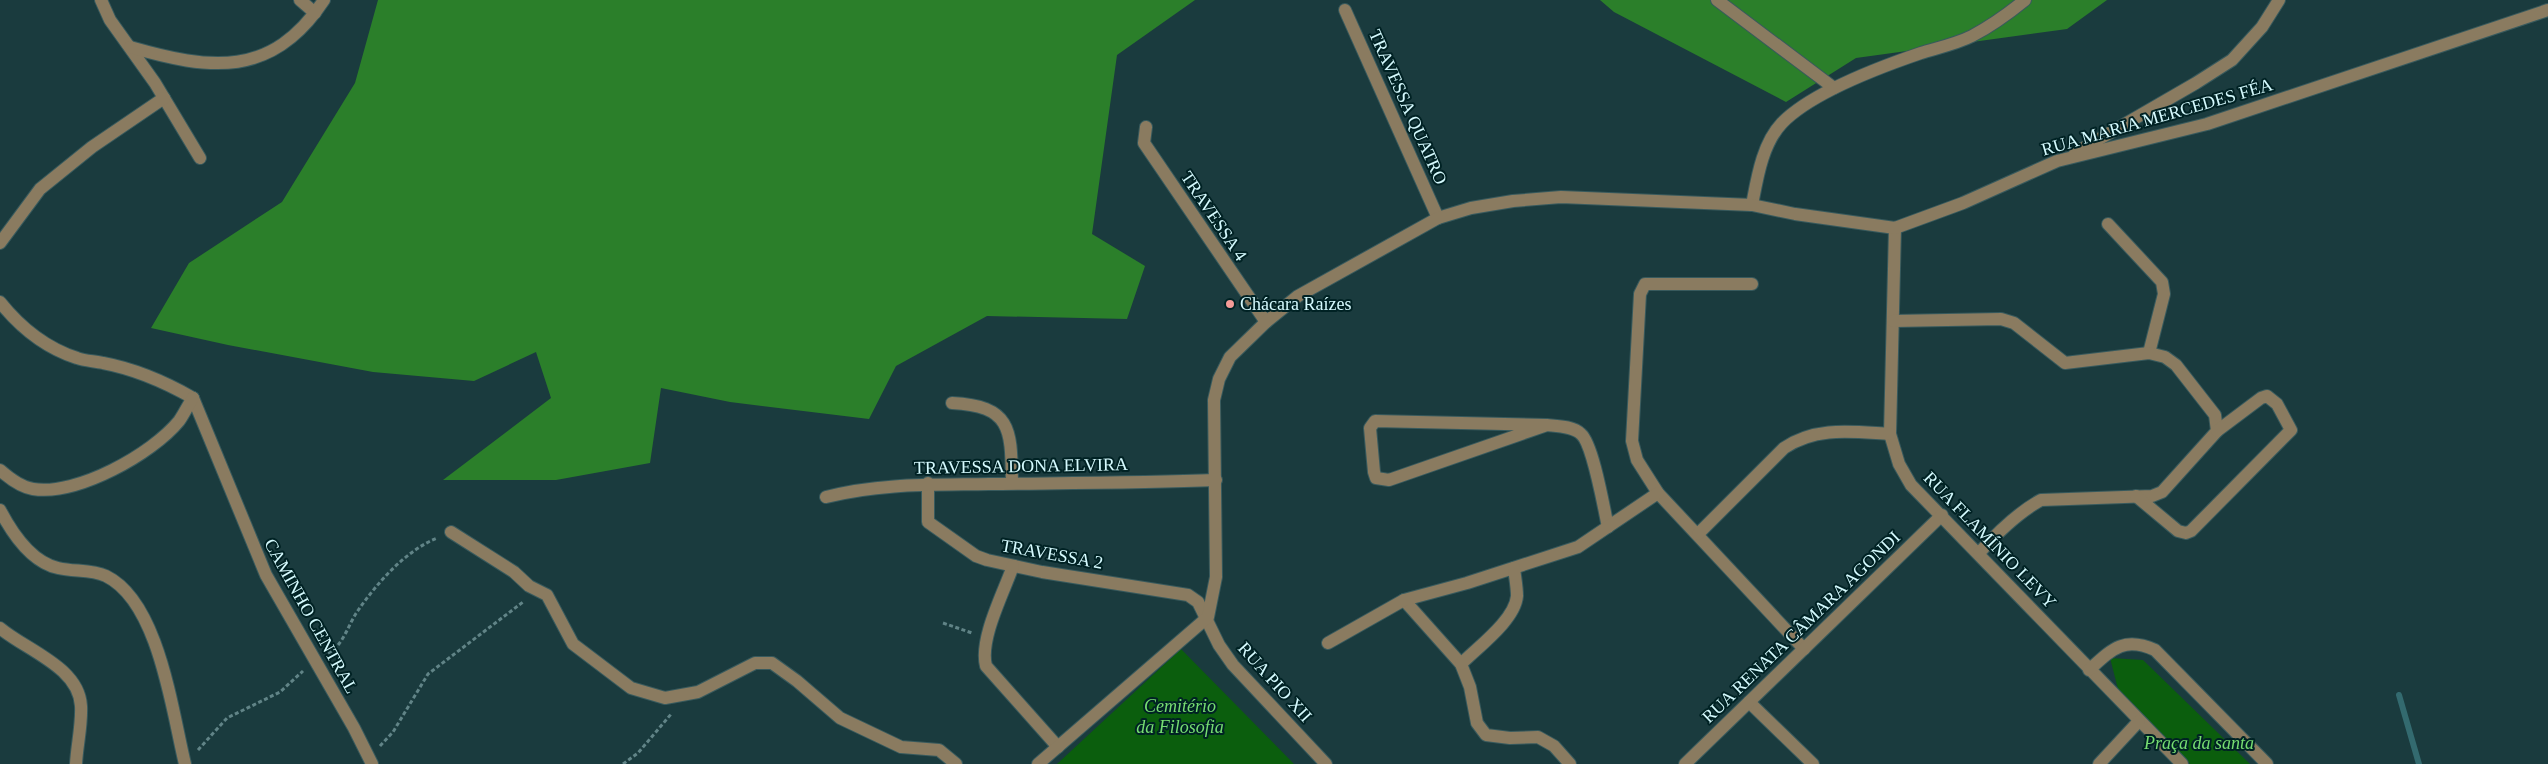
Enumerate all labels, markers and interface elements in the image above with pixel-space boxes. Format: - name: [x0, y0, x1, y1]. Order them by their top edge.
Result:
- street label: TRAVESSA QUATRO: [1365, 27, 1451, 187]
- street label: RUA MARIA MERCEDES FÉA: [2039, 73, 2275, 160]
- street label: TRAVESSA 4: [1177, 168, 1251, 264]
- place label: Chácara Raízes: [1240, 294, 1351, 314]
- marker: Chácara Raízes: [1224, 298, 1236, 310]
- street label: TRAVESSA DONA ELVIRA: [914, 454, 1128, 478]
- street label: RUA FLAMÍNIO LEVY: [1920, 467, 2061, 612]
- street label: RUA RENATA CÂMARA AGONDI: [1697, 526, 1904, 727]
- street label: CAMINHO CENTRAL: [260, 535, 362, 697]
- street label: TRAVESSA 2: [999, 535, 1105, 573]
- street label: RUA PIO XII: [1234, 638, 1316, 726]
- park label: Cemitério da Filosofia: [1136, 696, 1224, 737]
- park label: Praça da santa: [2143, 733, 2254, 753]

